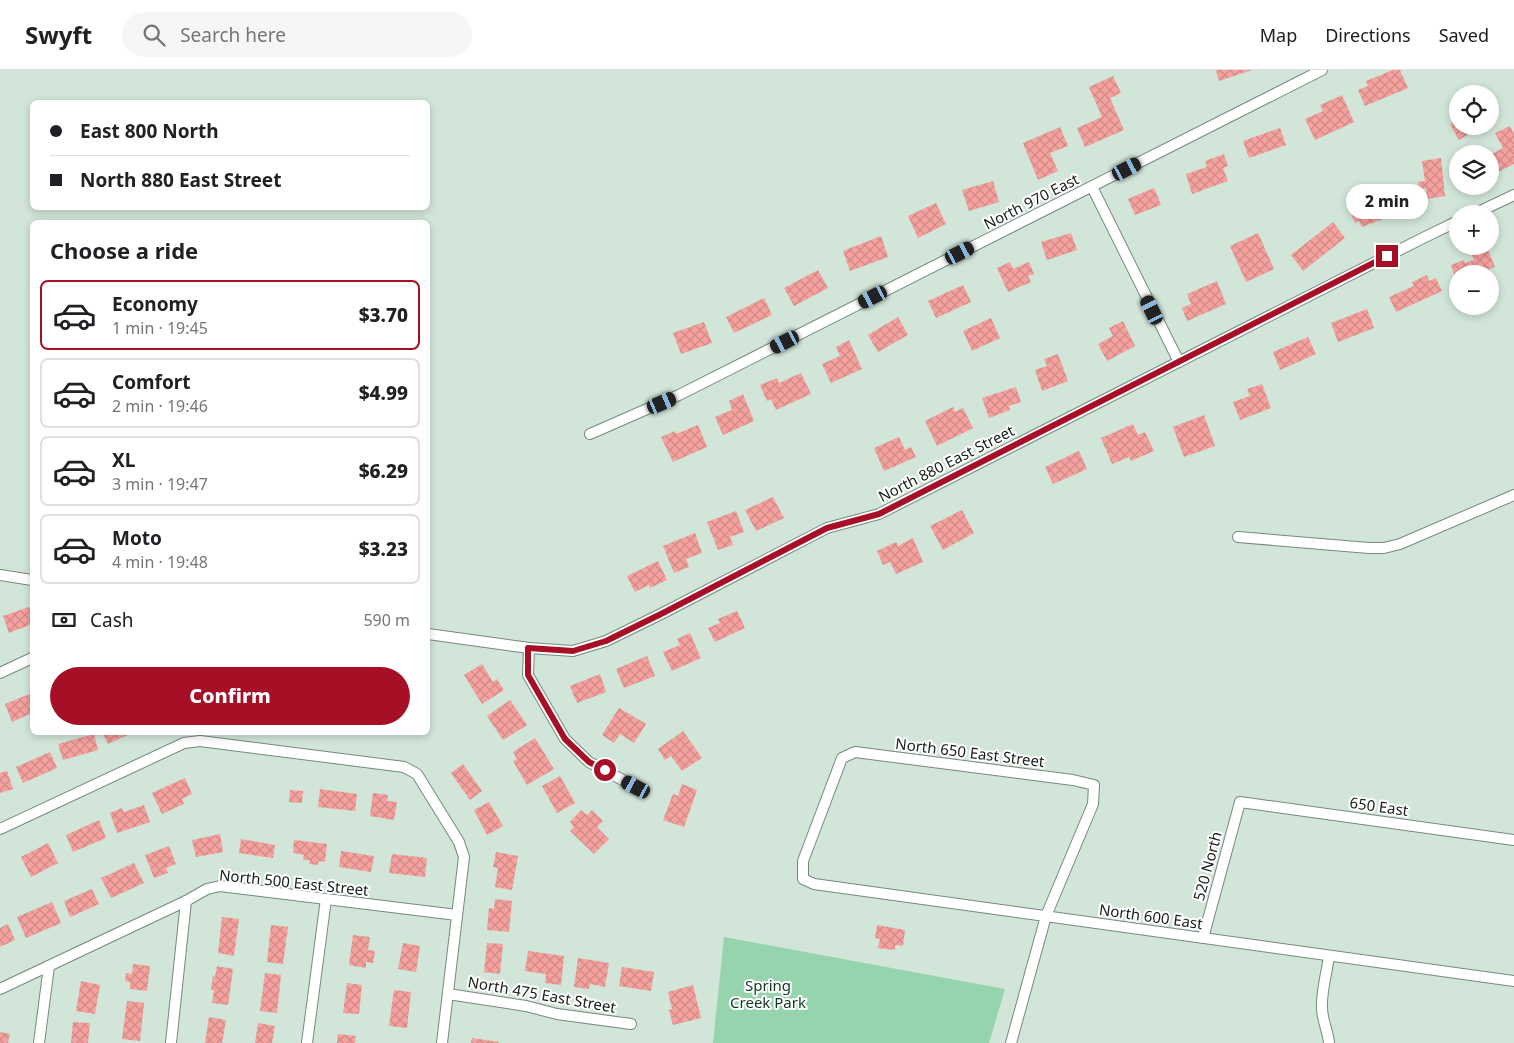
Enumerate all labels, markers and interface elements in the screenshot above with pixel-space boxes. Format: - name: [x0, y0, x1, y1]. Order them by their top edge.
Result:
- search box: [122, 12, 472, 57]
- text: Swyft: [25, 18, 92, 51]
- icon: search: [140, 21, 168, 49]
- text: Search here: [180, 22, 286, 48]
- text: Map: [1260, 23, 1297, 47]
- text: Directions: [1325, 23, 1411, 47]
- text: Saved: [1439, 23, 1489, 47]
- map controls: [1449, 85, 1499, 315]
- button: locate: [1449, 85, 1499, 135]
- text: East 800 North: [80, 118, 219, 144]
- button: layers: [1449, 145, 1499, 195]
- car: [1110, 156, 1143, 182]
- text: North 880 East Street: [80, 167, 281, 193]
- street label: North 970 East: [980, 168, 1082, 234]
- callout: 2 min: [1346, 184, 1428, 218]
- text: 2 min: [1365, 190, 1409, 212]
- button: +: [1449, 205, 1499, 255]
- text: Choose a ride: [50, 235, 198, 265]
- car: [943, 240, 976, 266]
- route end: [1376, 245, 1398, 267]
- button: −: [1449, 265, 1499, 315]
- car: [856, 284, 889, 310]
- text: Economy: [112, 291, 198, 317]
- icon: car: [52, 293, 97, 338]
- car: [1138, 293, 1165, 327]
- text: $3.70: [359, 302, 408, 328]
- text: 1 min · 19:45: [112, 317, 208, 339]
- car: [768, 329, 801, 355]
- text: Comfort: [112, 369, 191, 395]
- icon: car: [52, 371, 97, 416]
- text: $4.99: [359, 380, 408, 406]
- car: [645, 390, 678, 416]
- text: 2 min · 19:46: [112, 395, 208, 417]
- street label: North 880 East Street: [875, 420, 1018, 506]
- text: XL: [112, 447, 135, 473]
- icon: car: [52, 449, 97, 494]
- text: $6.29: [359, 458, 408, 484]
- text: 3 min · 19:47: [112, 473, 208, 495]
- text: Moto: [112, 525, 162, 551]
- icon: car: [52, 527, 97, 572]
- text: $3.23: [359, 536, 408, 562]
- text: 4 min · 19:48: [112, 551, 208, 573]
- icon: cash: [50, 606, 78, 634]
- text: Cash: [90, 607, 134, 633]
- text: 590 m: [363, 609, 410, 631]
- button: Confirm: [50, 667, 410, 725]
- street label: North 650 East Street: [894, 733, 1046, 771]
- route start: [594, 759, 616, 781]
- car: [619, 773, 652, 801]
- street label: 650 East: [1348, 792, 1410, 820]
- street label: 520 North: [1188, 829, 1226, 903]
- street label: North 500 East Street: [218, 864, 370, 900]
- street label: North 600 East: [1098, 899, 1205, 933]
- street label: North 475 East Street: [466, 971, 618, 1017]
- park label: Spring Creek Park: [730, 975, 806, 1012]

